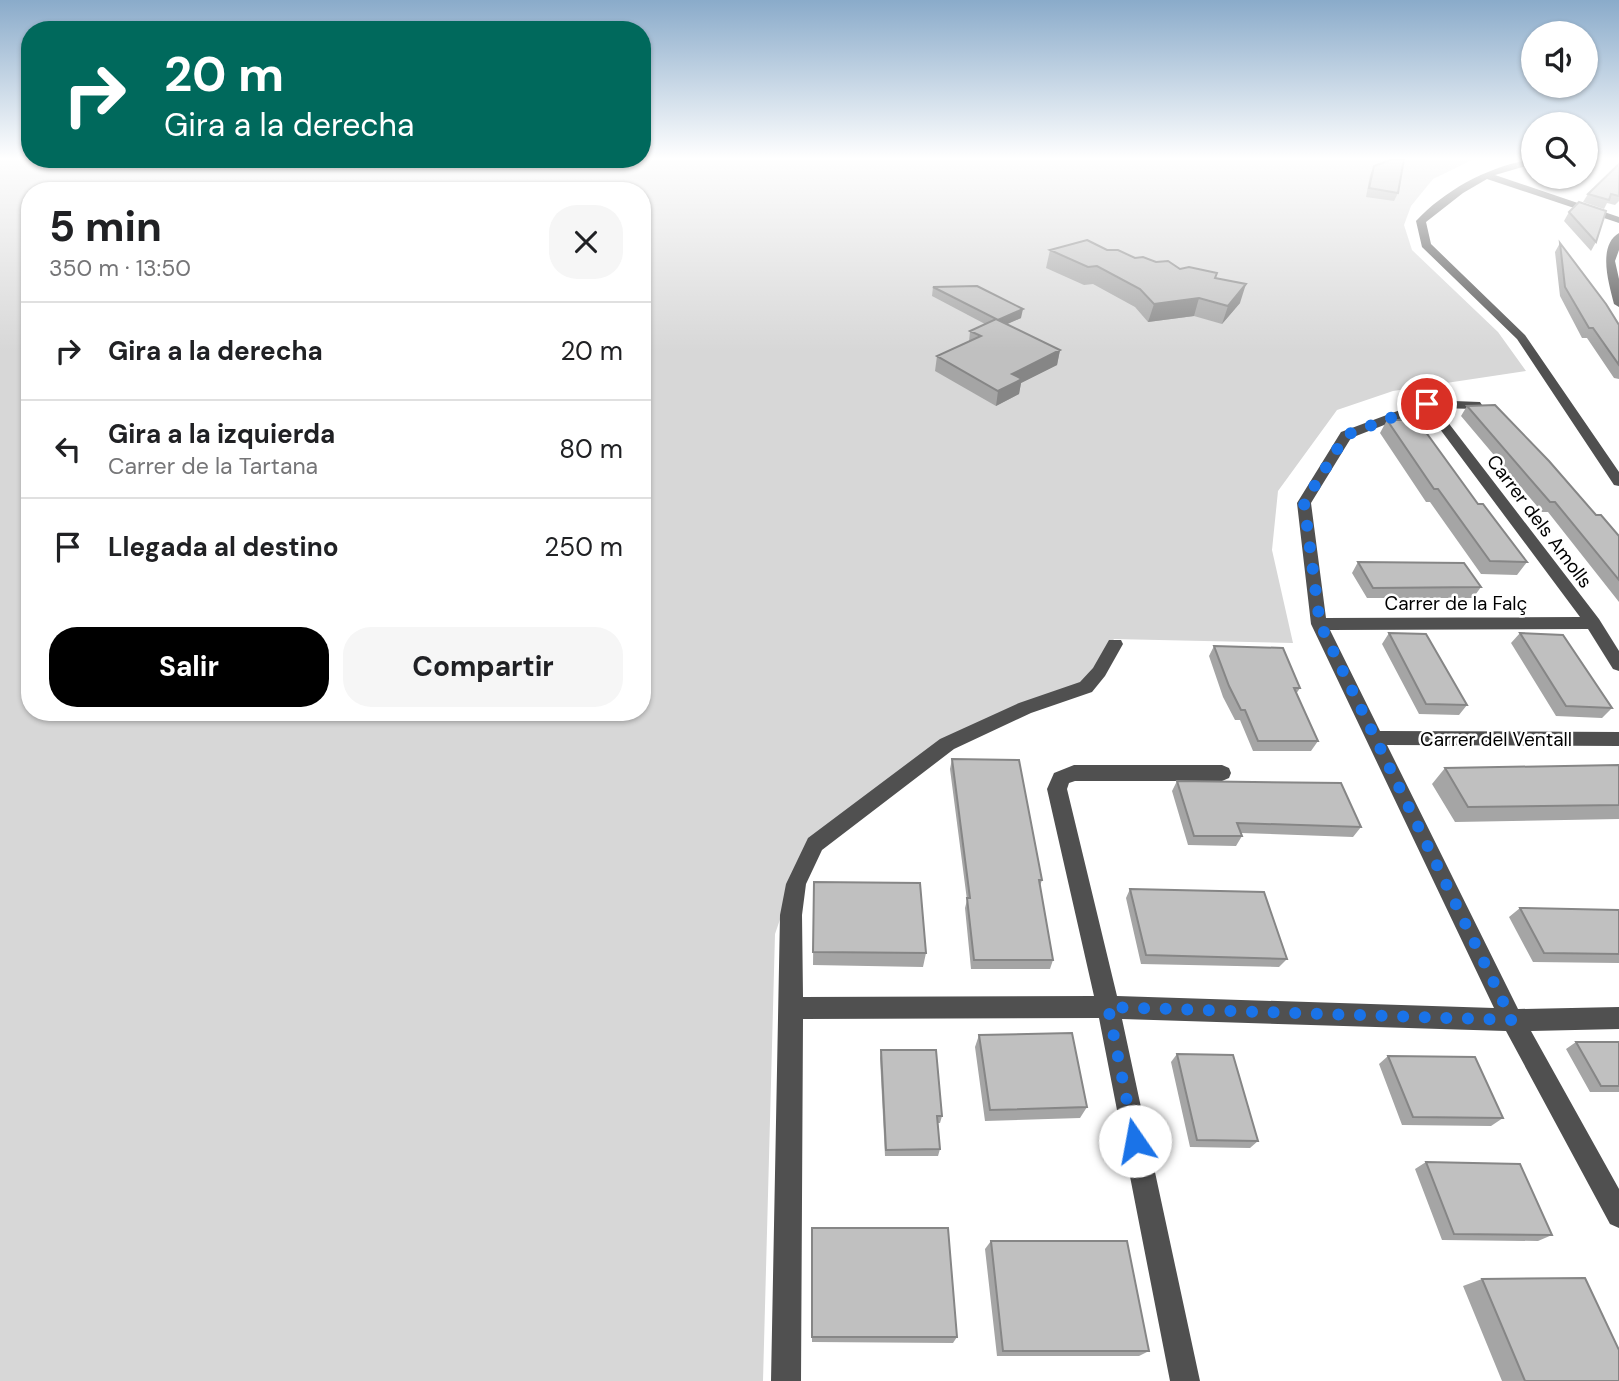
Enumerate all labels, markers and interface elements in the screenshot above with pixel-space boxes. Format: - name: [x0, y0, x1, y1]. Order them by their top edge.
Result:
- map controls: [1521, 21, 1598, 189]
- button: sound: [1521, 21, 1598, 98]
- text: 20 m: [164, 42, 284, 106]
- icon: right: [49, 49, 140, 140]
- text: Gira a la derecha: [164, 104, 414, 146]
- button: search: [1521, 112, 1598, 189]
- text: 5 min: [49, 199, 162, 254]
- button: close: [549, 205, 623, 279]
- text: 350 m · 13:50: [49, 253, 191, 283]
- icon: right: [49, 332, 87, 370]
- text: Gira a la derecha: [108, 334, 323, 368]
- text: 20 m: [560, 334, 623, 368]
- pin: [1397, 374, 1457, 434]
- icon: arrive: [1408, 385, 1446, 423]
- text: Gira a la izquierda: [108, 417, 335, 451]
- icon: left: [49, 430, 87, 468]
- text: 80 m: [559, 432, 623, 466]
- street label: Carrer dels Amolls: [1481, 450, 1598, 593]
- text: Carrer de la Tartana: [108, 451, 318, 481]
- icon: arrive: [49, 528, 87, 566]
- text: Llegada al destino: [108, 530, 339, 564]
- text: 250 m: [544, 530, 623, 564]
- street label: Carrer de la Falç: [1385, 591, 1527, 616]
- button: Salir: [49, 627, 329, 707]
- button: Compartir: [343, 627, 623, 707]
- street label: Carrer del Ventall: [1420, 727, 1572, 752]
- position arrow: [1098, 1104, 1172, 1178]

